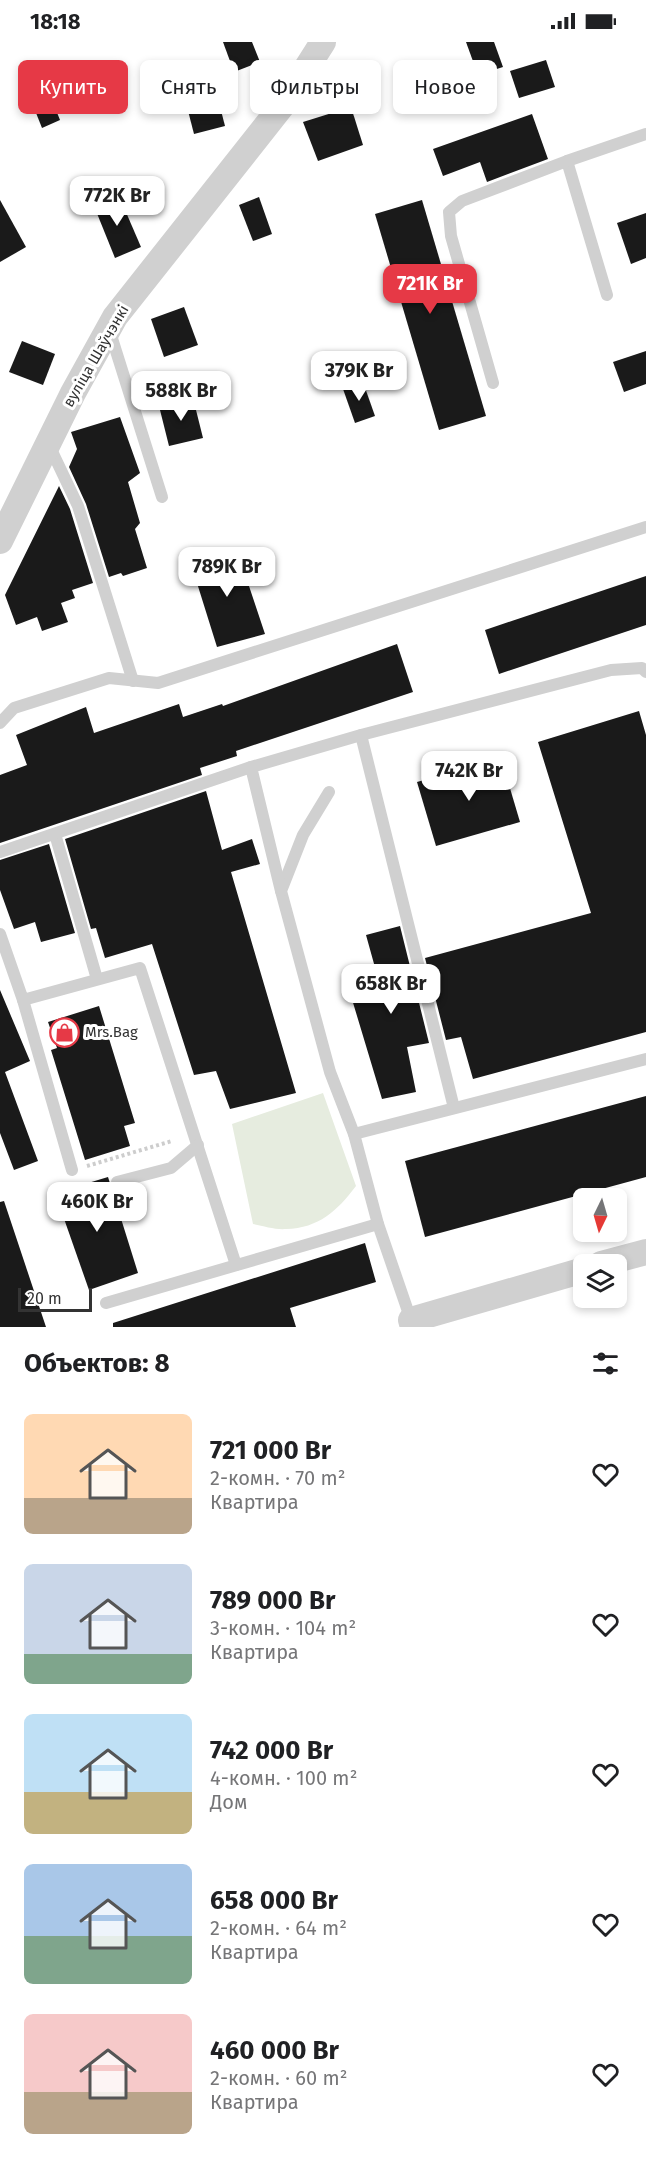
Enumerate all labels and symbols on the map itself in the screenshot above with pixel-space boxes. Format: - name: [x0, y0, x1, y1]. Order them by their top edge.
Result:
- pin: 772K Br: [62, 176, 172, 227]
- pin: 721K Br: [375, 264, 485, 315]
- street label: вуліца Шаўчэнкі: [59, 302, 133, 410]
- pin: 379K Br: [304, 351, 414, 402]
- pin: 588K Br: [126, 371, 236, 422]
- pin: 789K Br: [172, 547, 282, 598]
- pin: 742K Br: [414, 751, 524, 802]
- pin: 658K Br: [336, 964, 446, 1015]
- shop icon: Mrs.Bag: [48, 1016, 80, 1048]
- place label: Mrs.Bag: [85, 1023, 138, 1041]
- pin: 460K Br: [42, 1182, 152, 1233]
- north arrow: [573, 1188, 627, 1242]
- scale bar: [18, 1285, 92, 1312]

